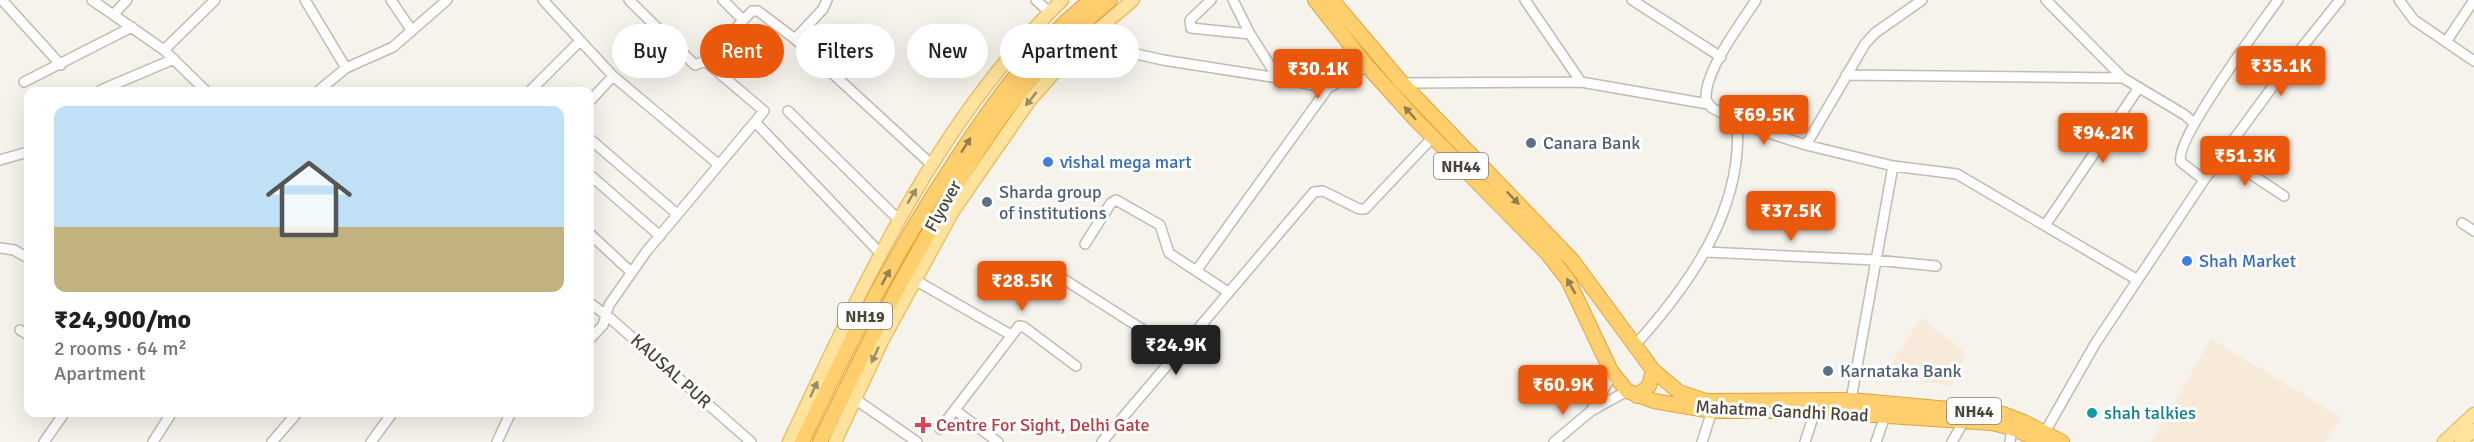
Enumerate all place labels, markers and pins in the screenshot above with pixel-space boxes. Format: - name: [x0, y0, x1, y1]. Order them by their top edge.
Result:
- pin: ₹35.1K: [2232, 46, 2330, 97]
- pin: ₹30.1K: [1269, 49, 1367, 100]
- pin: ₹69.5K: [1715, 95, 1813, 146]
- pin: ₹94.2K: [2054, 113, 2152, 164]
- place label: Canara Bank: [1543, 132, 1640, 154]
- marker: Canara Bank: [1524, 136, 1538, 150]
- pin: ₹51.3K: [2196, 136, 2294, 187]
- place label: vishal mega mart: [1060, 151, 1192, 173]
- marker: vishal mega mart: [1041, 155, 1055, 169]
- place label: Sharda group of institutions: [999, 181, 1107, 224]
- pin: ₹37.5K: [1742, 191, 1840, 242]
- marker: Sharda group of institutions: [980, 195, 994, 209]
- place label: Shah Market: [2199, 250, 2296, 272]
- marker: Shah Market: [2180, 254, 2194, 268]
- pin: ₹28.5K: [973, 261, 1071, 312]
- pin: ₹24.9K: [1127, 325, 1225, 376]
- place label: Karnataka Bank: [1840, 360, 1962, 382]
- marker: Karnataka Bank: [1821, 364, 1835, 378]
- pin: ₹60.9K: [1514, 365, 1612, 416]
- place label: shah talkies: [2104, 402, 2196, 424]
- marker: shah talkies: [2085, 406, 2099, 420]
- place label: Centre For Sight, Delhi Gate: [936, 414, 1149, 436]
- marker: Centre For Sight, Delhi Gate: [914, 416, 932, 434]

